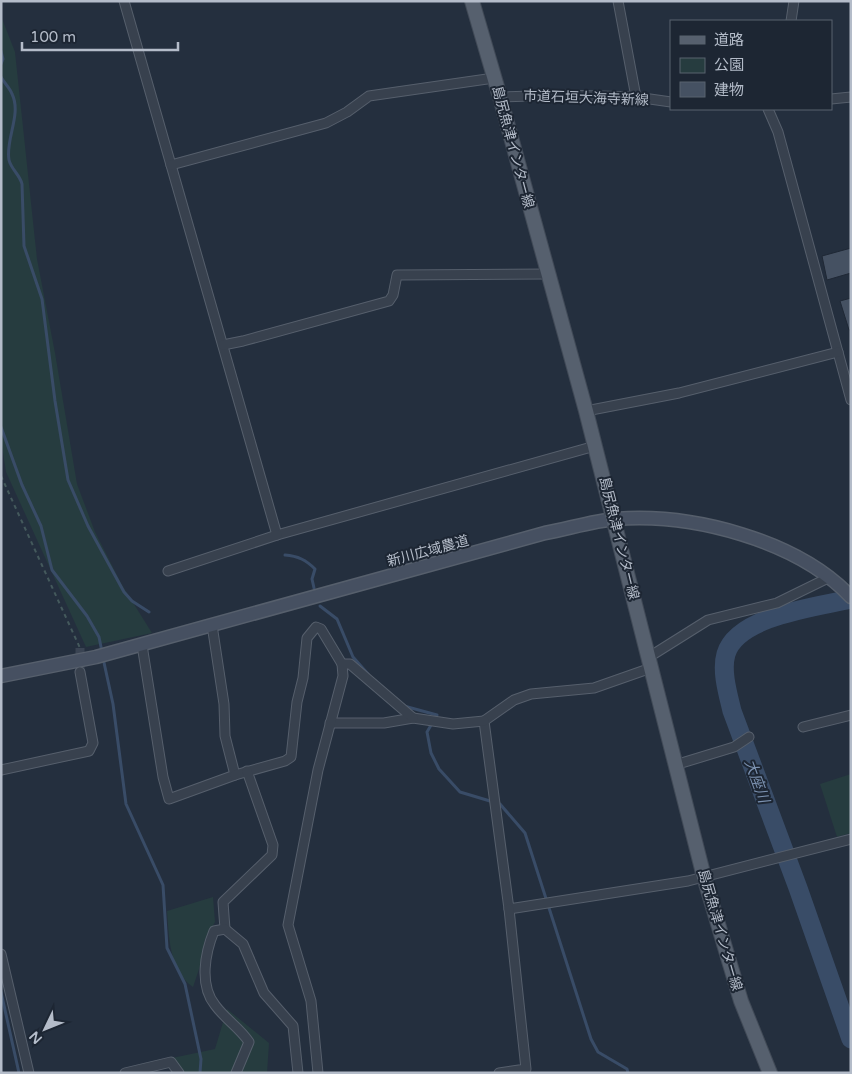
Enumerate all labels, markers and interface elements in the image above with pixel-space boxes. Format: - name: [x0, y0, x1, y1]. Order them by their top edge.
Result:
- scale bar: [22, 20, 179, 52]
- legend: [670, 20, 832, 110]
- text: 100 m: [30, 28, 76, 46]
- text: 道路: [714, 31, 744, 49]
- text: 公園: [714, 56, 744, 74]
- text: 建物: [714, 81, 744, 99]
- street label: 島尻魚津インター線: [488, 84, 538, 210]
- street label: 市道石垣大海寺新線: [523, 87, 649, 109]
- street label: 島尻魚津インター線: [596, 475, 642, 601]
- street label: 新川広域農道: [385, 532, 471, 570]
- water label: 大座川: [741, 757, 774, 807]
- street label: 島尻魚津インター線: [694, 867, 746, 993]
- north arrow: [20, 1004, 70, 1054]
- text: N: [26, 1028, 46, 1047]

